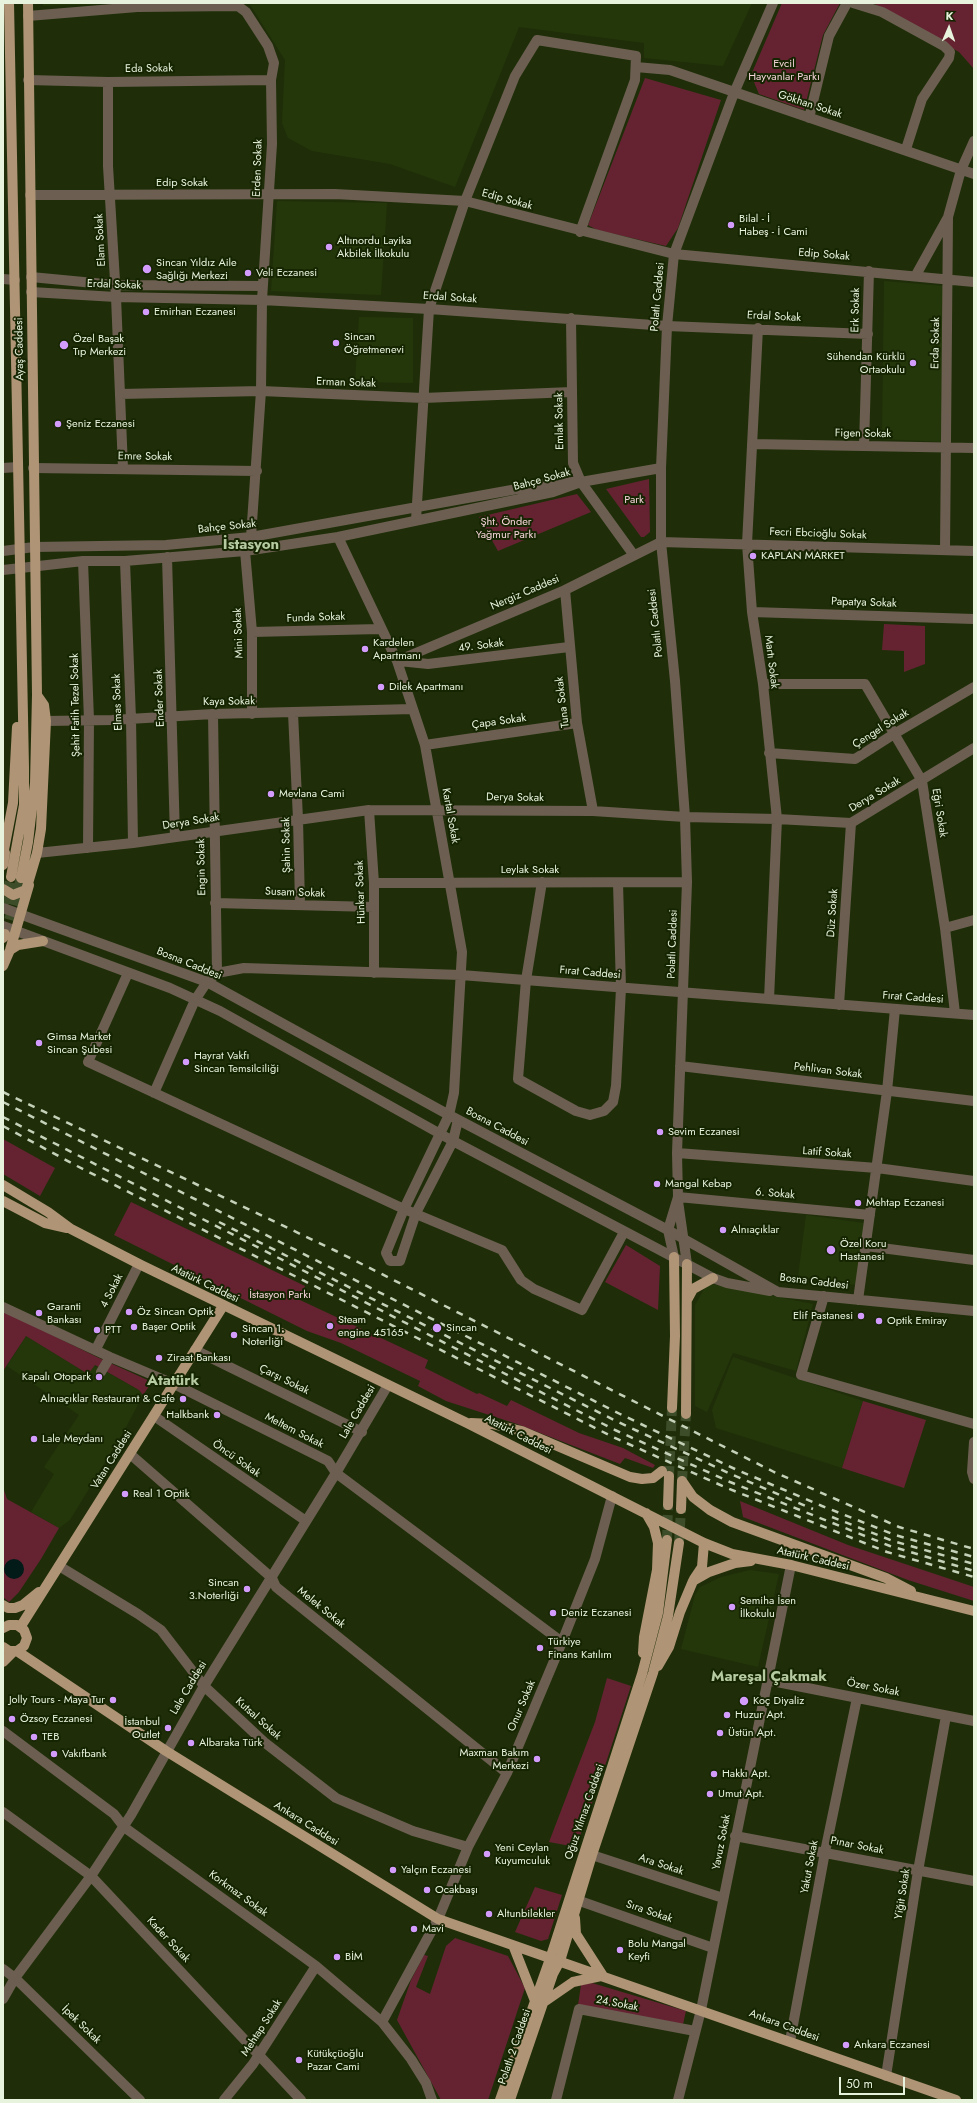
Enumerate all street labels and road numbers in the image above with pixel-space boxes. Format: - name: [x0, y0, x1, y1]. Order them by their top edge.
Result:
- street label: Eda Sokak: [125, 62, 173, 76]
- street label: Gökhan Sokak: [776, 88, 844, 122]
- street label: Erden Sokak: [250, 139, 266, 197]
- street label: Edip Sokak: [156, 176, 208, 190]
- street label: Edip Sokak: [480, 187, 534, 213]
- street label: Elam Sokak: [93, 213, 109, 267]
- street label: Edip Sokak: [798, 246, 850, 264]
- street label: Polatlı Caddesi: [648, 262, 668, 332]
- street label: Erdal Sokak: [87, 277, 141, 293]
- street label: Erk Sokak: [849, 287, 863, 333]
- street label: Erdal Sokak: [422, 290, 478, 306]
- street label: Erdal Sokak: [747, 309, 801, 325]
- street label: Ayaş Caddesi: [13, 317, 27, 381]
- street label: Erda Sokak: [929, 317, 943, 369]
- street label: Erman Sokak: [316, 375, 376, 391]
- street label: Emlak Sokak: [553, 392, 567, 450]
- street label: Figen Sokak: [835, 427, 891, 441]
- street label: Emre Sokak: [118, 450, 172, 464]
- street label: Bahçe Sokak: [512, 466, 572, 494]
- street label: Bahçe Sokak: [197, 517, 257, 537]
- street label: Fecri Ebcioğlu Sokak: [769, 526, 867, 542]
- street label: Nergiz Caddesi: [489, 573, 561, 613]
- street label: Polatlı Caddesi: [646, 588, 666, 658]
- street label: Papatya Sokak: [831, 595, 897, 611]
- street label: Mini Sokak: [232, 607, 246, 659]
- street label: Funda Sokak: [286, 610, 346, 626]
- street label: Martı Sokak: [761, 635, 781, 689]
- street label: 49. Sokak: [458, 637, 504, 655]
- street label: Şehit Fatih Tezel Sokak: [68, 653, 84, 757]
- street label: Ender Sokak: [152, 669, 168, 727]
- street label: Elmas Sokak: [110, 673, 126, 731]
- street label: Tuna Sokak: [553, 676, 573, 728]
- street label: Kaya Sokak: [203, 695, 255, 709]
- street label: Çengel Sokak: [850, 707, 912, 751]
- street label: Çapa Sokak: [471, 712, 527, 732]
- street label: Derya Sokak: [847, 774, 903, 816]
- street label: Kartal Sokak: [439, 787, 461, 845]
- street label: Eğri Sokak: [929, 788, 949, 838]
- street label: Derya Sokak: [486, 791, 544, 805]
- street label: Derya Sokak: [161, 811, 221, 833]
- street label: Şahin Sokak: [280, 817, 294, 873]
- street label: Engin Sokak: [195, 838, 209, 896]
- street label: Hünkar Sokak: [353, 860, 369, 924]
- street label: Leylak Sokak: [501, 863, 559, 877]
- street label: Susam Sokak: [265, 885, 325, 901]
- street label: Düz Sokak: [825, 888, 841, 938]
- street label: Polatlı Caddesi: [665, 909, 681, 979]
- street label: Bosna Caddesi: [154, 945, 224, 983]
- street label: Fırat Caddesi: [559, 964, 621, 982]
- street label: Fırat Caddesi: [882, 989, 944, 1007]
- street label: Pehlivan Sokak: [793, 1060, 863, 1082]
- street label: Bosna Caddesi: [463, 1105, 531, 1149]
- street label: Latif Sokak: [802, 1145, 852, 1161]
- street label: 6. Sokak: [755, 1186, 795, 1202]
- street label: Atatürk Caddesi: [169, 1262, 241, 1306]
- street label: Bosna Caddesi: [779, 1271, 849, 1293]
- street label: 4 Sokak: [98, 1272, 126, 1310]
- street label: Çarşı Sokak: [257, 1362, 311, 1398]
- street label: Lale Caddesi: [337, 1383, 379, 1441]
- street label: Meltem Sokak: [262, 1411, 326, 1451]
- street label: Atatürk Caddesi: [482, 1412, 554, 1458]
- street label: Vatan Caddesi: [89, 1428, 135, 1492]
- street label: Öncü Sokak: [209, 1438, 263, 1480]
- street label: Atatürk Caddesi: [776, 1544, 850, 1574]
- street label: Melek Sokak: [294, 1585, 348, 1631]
- street label: Lale Caddesi: [168, 1659, 210, 1717]
- street label: Özer Sokak: [846, 1676, 900, 1700]
- street label: Onur Sokak: [505, 1678, 539, 1734]
- street label: Kutsal Sokak: [232, 1695, 284, 1743]
- street label: Oğuz Yılmaz Caddesi: [562, 1762, 608, 1862]
- street label: Ankara Caddesi: [271, 1799, 341, 1849]
- street label: Yavuz Sokak: [710, 1813, 734, 1871]
- street label: Pınar Sokak: [829, 1834, 885, 1858]
- street label: Yakut Sokak: [798, 1839, 822, 1895]
- street label: Ara Sokak: [637, 1852, 685, 1878]
- street label: Korkmaz Sokak: [206, 1868, 270, 1920]
- street label: Yiğit Sokak: [892, 1868, 914, 1920]
- street label: Sıra Sokak: [624, 1898, 674, 1926]
- street label: Kader Sokak: [144, 1914, 192, 1966]
- street label: 24.Sokak: [595, 1993, 639, 2015]
- street label: Mehtap Sokak: [239, 1997, 285, 2059]
- street label: İpek Sokak: [59, 2003, 103, 2047]
- street label: Ankara Caddesi: [747, 2007, 821, 2045]
- street label: Polatlı 2 Caddesi: [496, 2008, 534, 2086]

